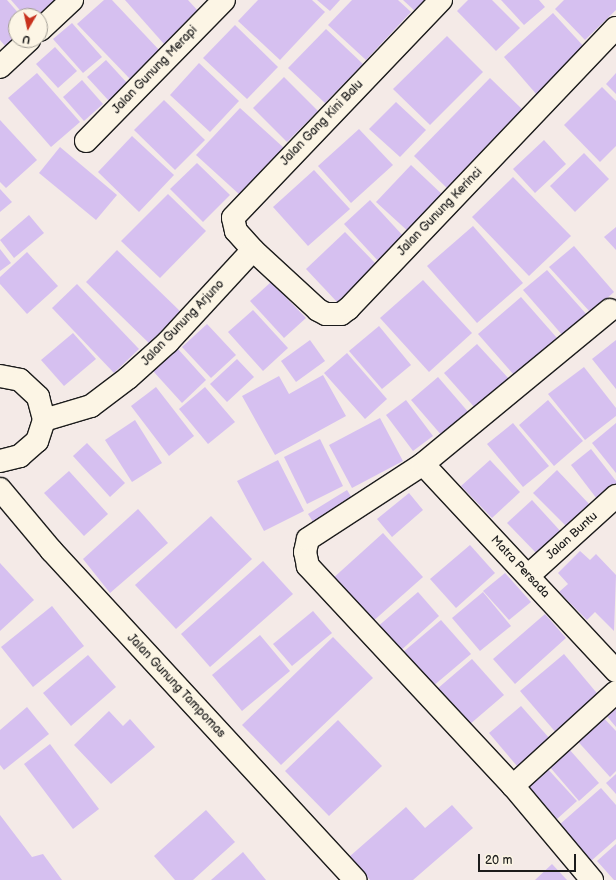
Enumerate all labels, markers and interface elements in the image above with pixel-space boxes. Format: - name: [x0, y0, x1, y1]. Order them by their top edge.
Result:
- north arrow: [8, 8, 48, 48]
- street label: Jalan Gunung Merapi: [109, 23, 201, 117]
- text: U: [21, 32, 31, 46]
- street label: Jalan Gang Kini Balu: [278, 77, 366, 169]
- street label: Jalan Gunung Kerinci: [395, 165, 485, 259]
- street label: Jalan Gunung Arjuno: [139, 277, 227, 369]
- street label: Jalan Buntu: [543, 509, 601, 563]
- street label: Matra Persada: [487, 533, 553, 601]
- street label: Jalan Gunung Tampomas: [124, 631, 228, 741]
- scale bar: [480, 846, 578, 872]
- text: 20 m: [485, 853, 512, 868]

